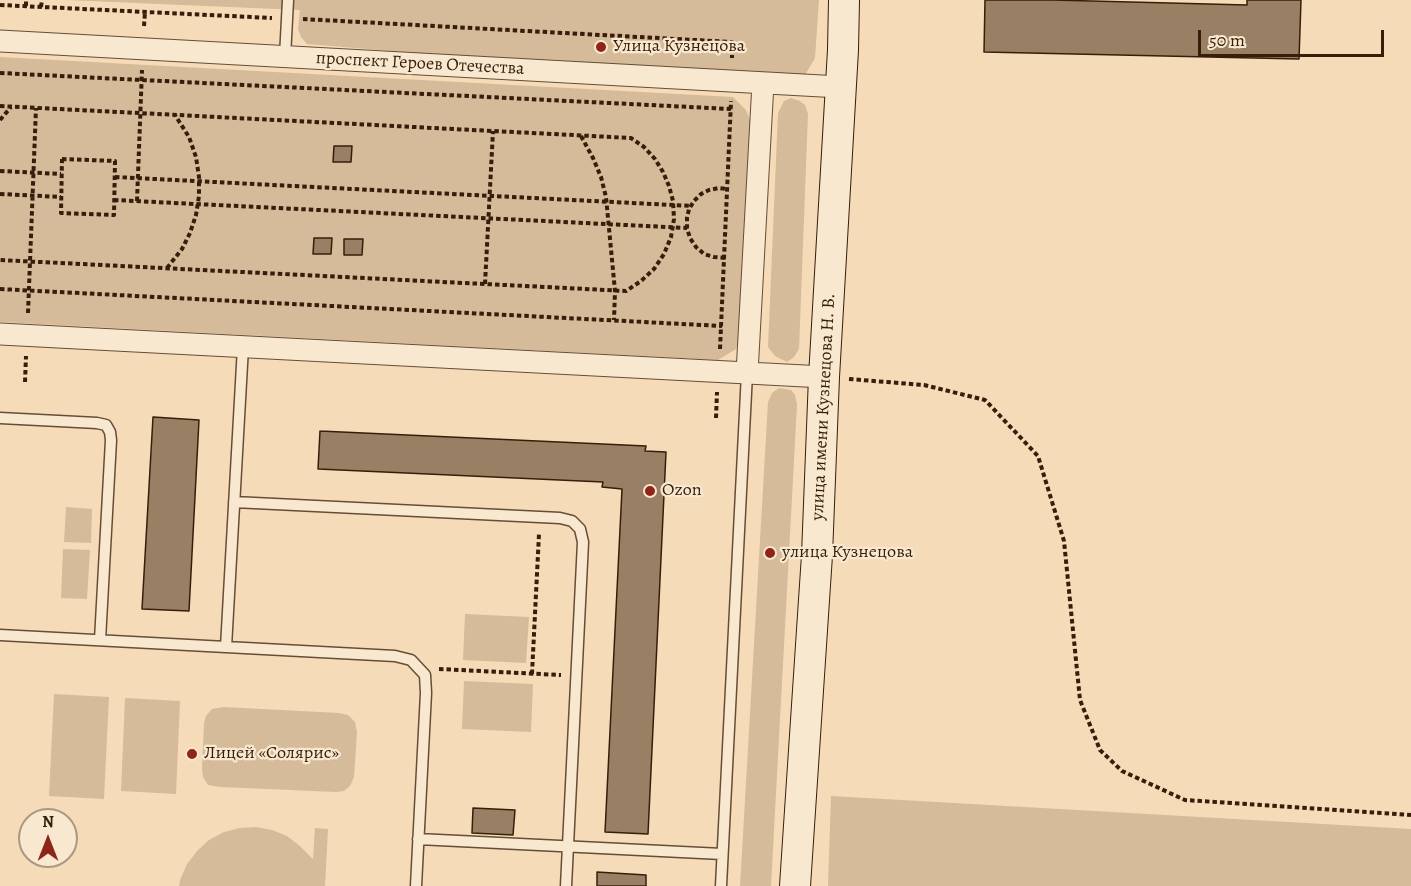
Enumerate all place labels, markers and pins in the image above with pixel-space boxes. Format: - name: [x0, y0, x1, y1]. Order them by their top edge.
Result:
- place label: Улица Кузнецова: [613, 36, 745, 58]
- marker: Улица Кузнецова: [594, 40, 608, 54]
- place label: Ozon: [662, 480, 702, 502]
- marker: Ozon: [643, 484, 657, 498]
- place label: улица Кузнецова: [782, 542, 913, 564]
- marker: улица Кузнецова: [763, 546, 777, 560]
- place label: Лицей «Солярис»: [204, 743, 339, 765]
- marker: Лицей «Солярис»: [185, 747, 199, 761]

